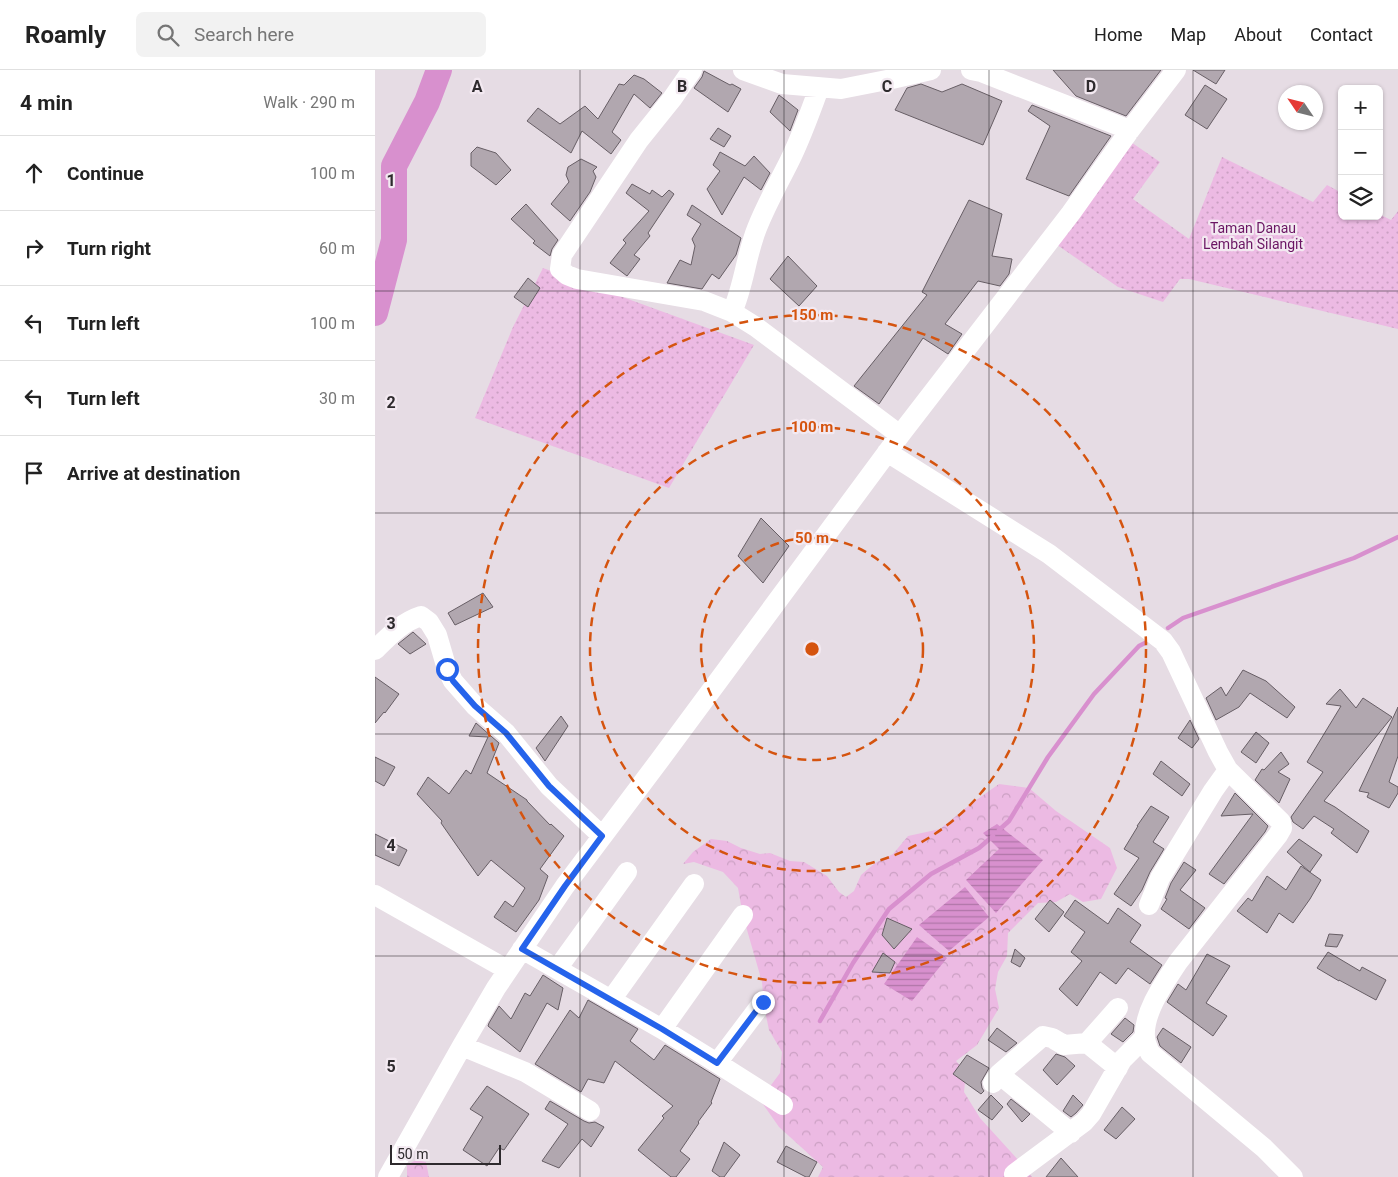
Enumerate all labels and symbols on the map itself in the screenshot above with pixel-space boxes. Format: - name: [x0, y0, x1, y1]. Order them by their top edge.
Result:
- text: A: [472, 77, 483, 96]
- text: B: [677, 77, 687, 96]
- text: C: [882, 77, 892, 96]
- text: D: [1086, 77, 1096, 96]
- north arrow: [1278, 85, 1323, 130]
- text: 1: [386, 171, 396, 190]
- park label: Taman Danau Lembah Silangit: [1203, 220, 1304, 252]
- text: 150 m: [791, 306, 833, 324]
- text: 2: [386, 393, 396, 412]
- text: 100 m: [791, 418, 833, 436]
- text: 50 m: [795, 529, 829, 547]
- text: 3: [386, 614, 396, 633]
- centre of rings: [803, 640, 821, 658]
- route start: [436, 658, 459, 681]
- text: 4: [386, 836, 396, 855]
- route end: [752, 991, 775, 1014]
- text: 5: [386, 1057, 396, 1076]
- scale bar: [390, 1142, 501, 1165]

